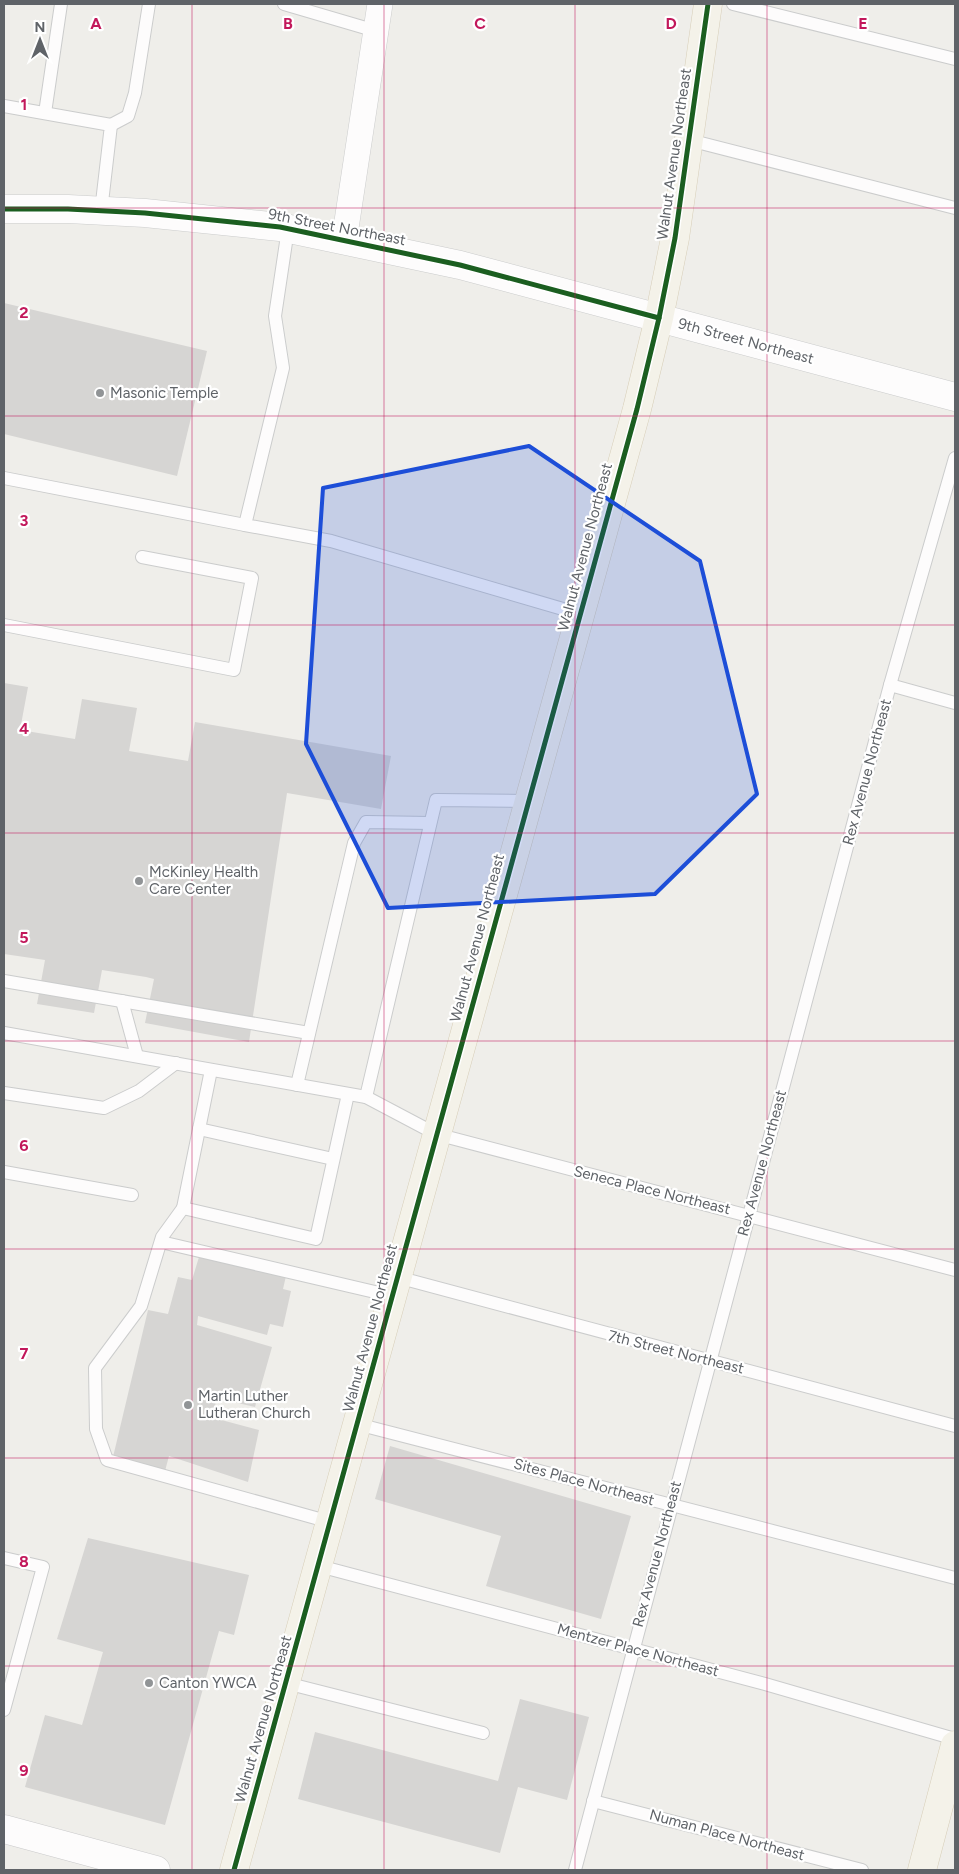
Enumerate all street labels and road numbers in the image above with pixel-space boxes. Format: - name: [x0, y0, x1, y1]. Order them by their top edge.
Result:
- street label: Walnut Avenue Northeast: [653, 67, 695, 241]
- street label: 9th Street Northeast: [267, 205, 408, 249]
- street label: 9th Street Northeast: [676, 314, 816, 368]
- street label: Walnut Avenue Northeast: [554, 461, 616, 633]
- street label: Rex Avenue Northeast: [839, 697, 895, 847]
- street label: Walnut Avenue Northeast: [446, 852, 508, 1024]
- street label: Rex Avenue Northeast: [734, 1088, 790, 1238]
- street label: Seneca Place Northeast: [572, 1162, 733, 1218]
- street label: Walnut Avenue Northeast: [339, 1242, 401, 1414]
- street label: 7th Street Northeast: [606, 1326, 746, 1378]
- street label: Sites Place Northeast: [512, 1455, 657, 1510]
- street label: Rex Avenue Northeast: [629, 1479, 685, 1629]
- street label: Mentzer Place Northeast: [555, 1620, 721, 1680]
- street label: Walnut Avenue Northeast: [230, 1633, 296, 1805]
- street label: Numan Place Northeast: [647, 1806, 807, 1864]

